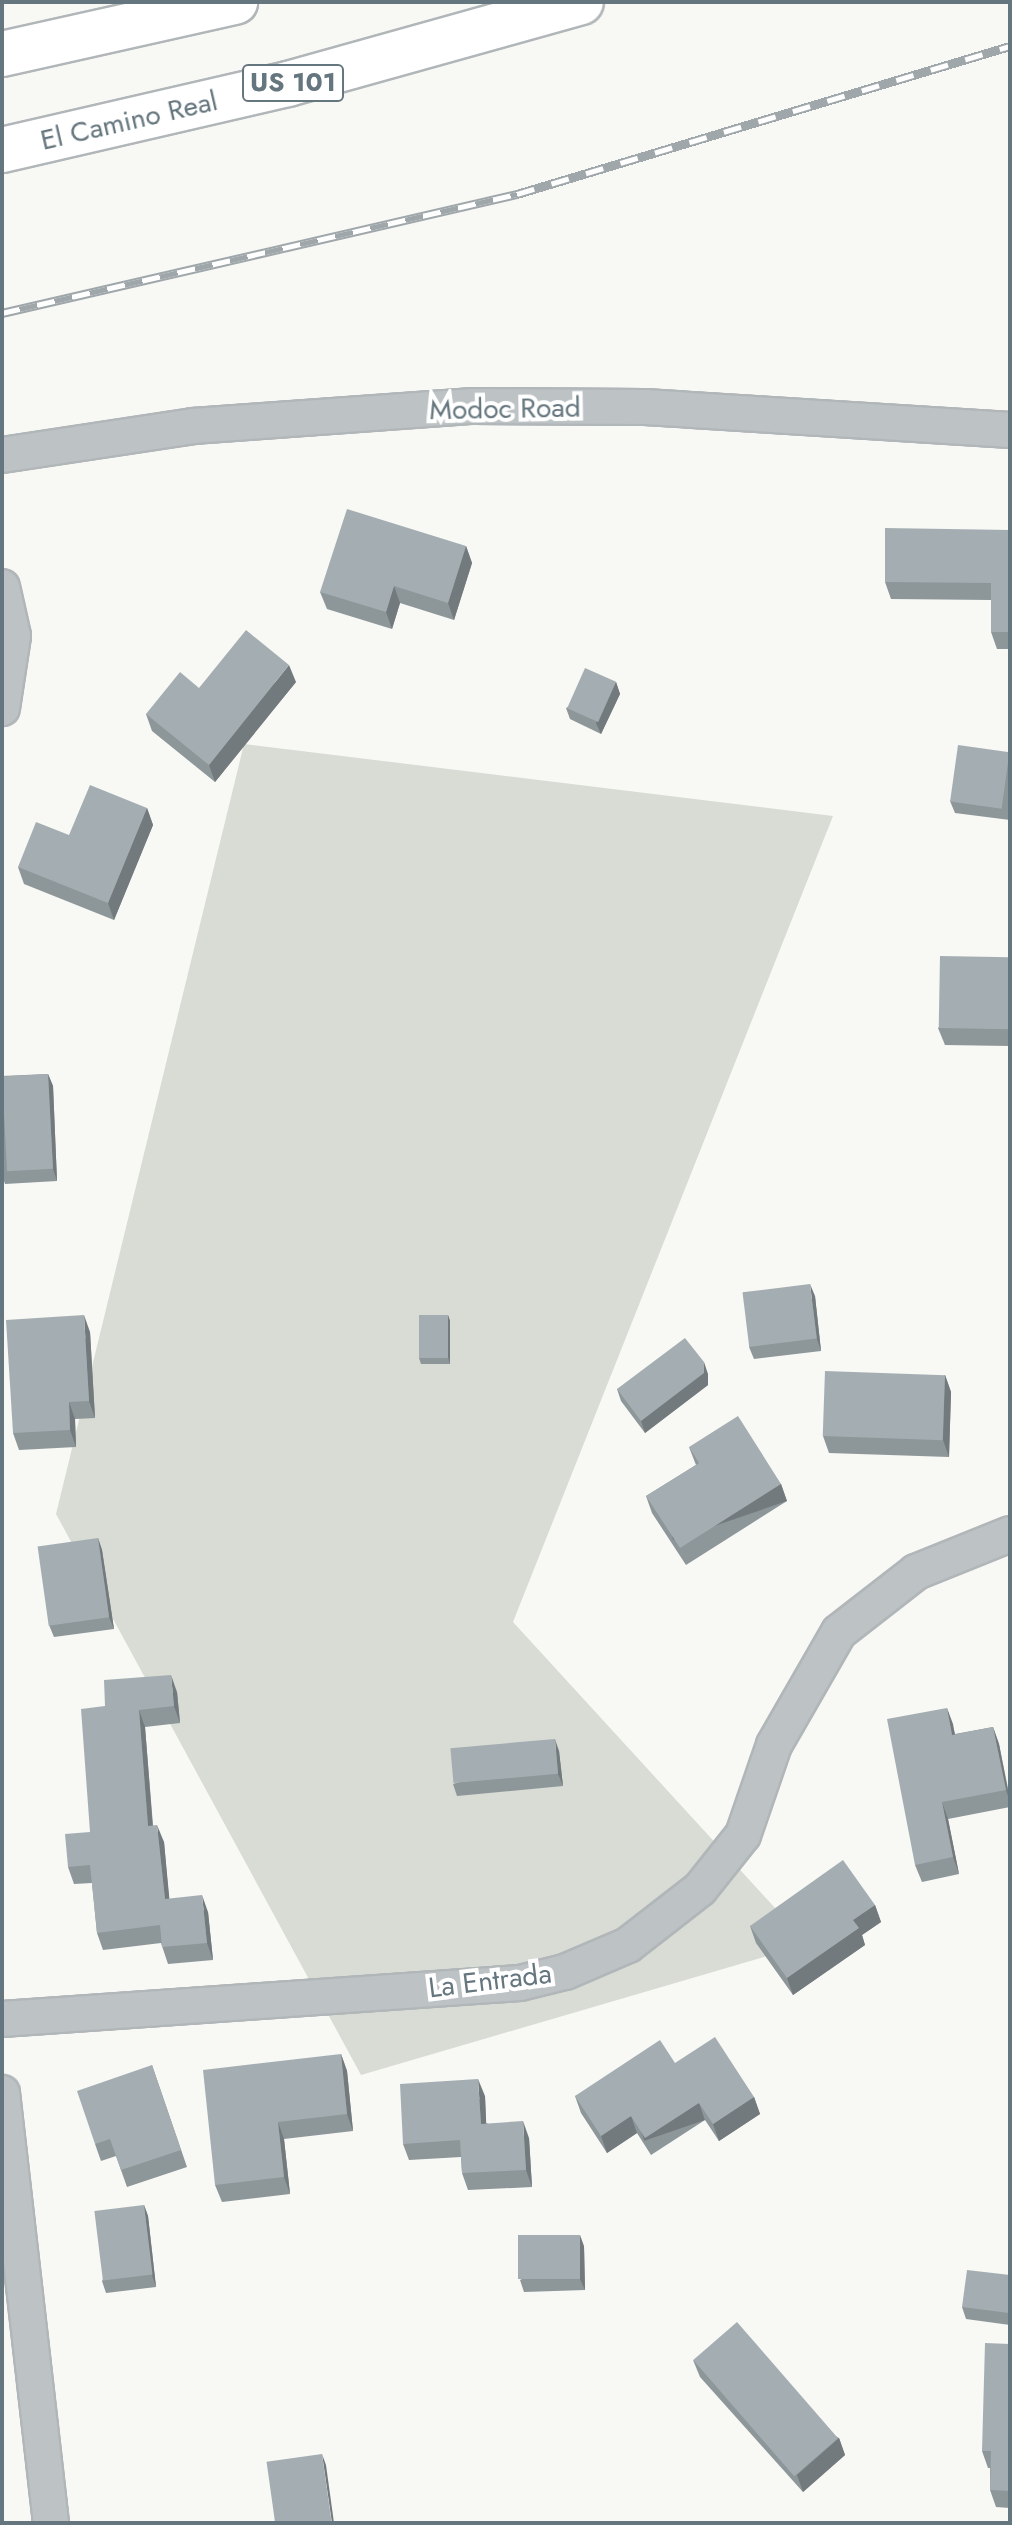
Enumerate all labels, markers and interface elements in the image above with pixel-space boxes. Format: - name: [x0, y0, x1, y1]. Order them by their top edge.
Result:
- road number: US 101: [241, 61, 345, 105]
- street label: El Camino Real: [37, 84, 221, 158]
- street label: Modoc Road: [429, 391, 581, 427]
- street label: La Entrada: [427, 1957, 553, 2005]

